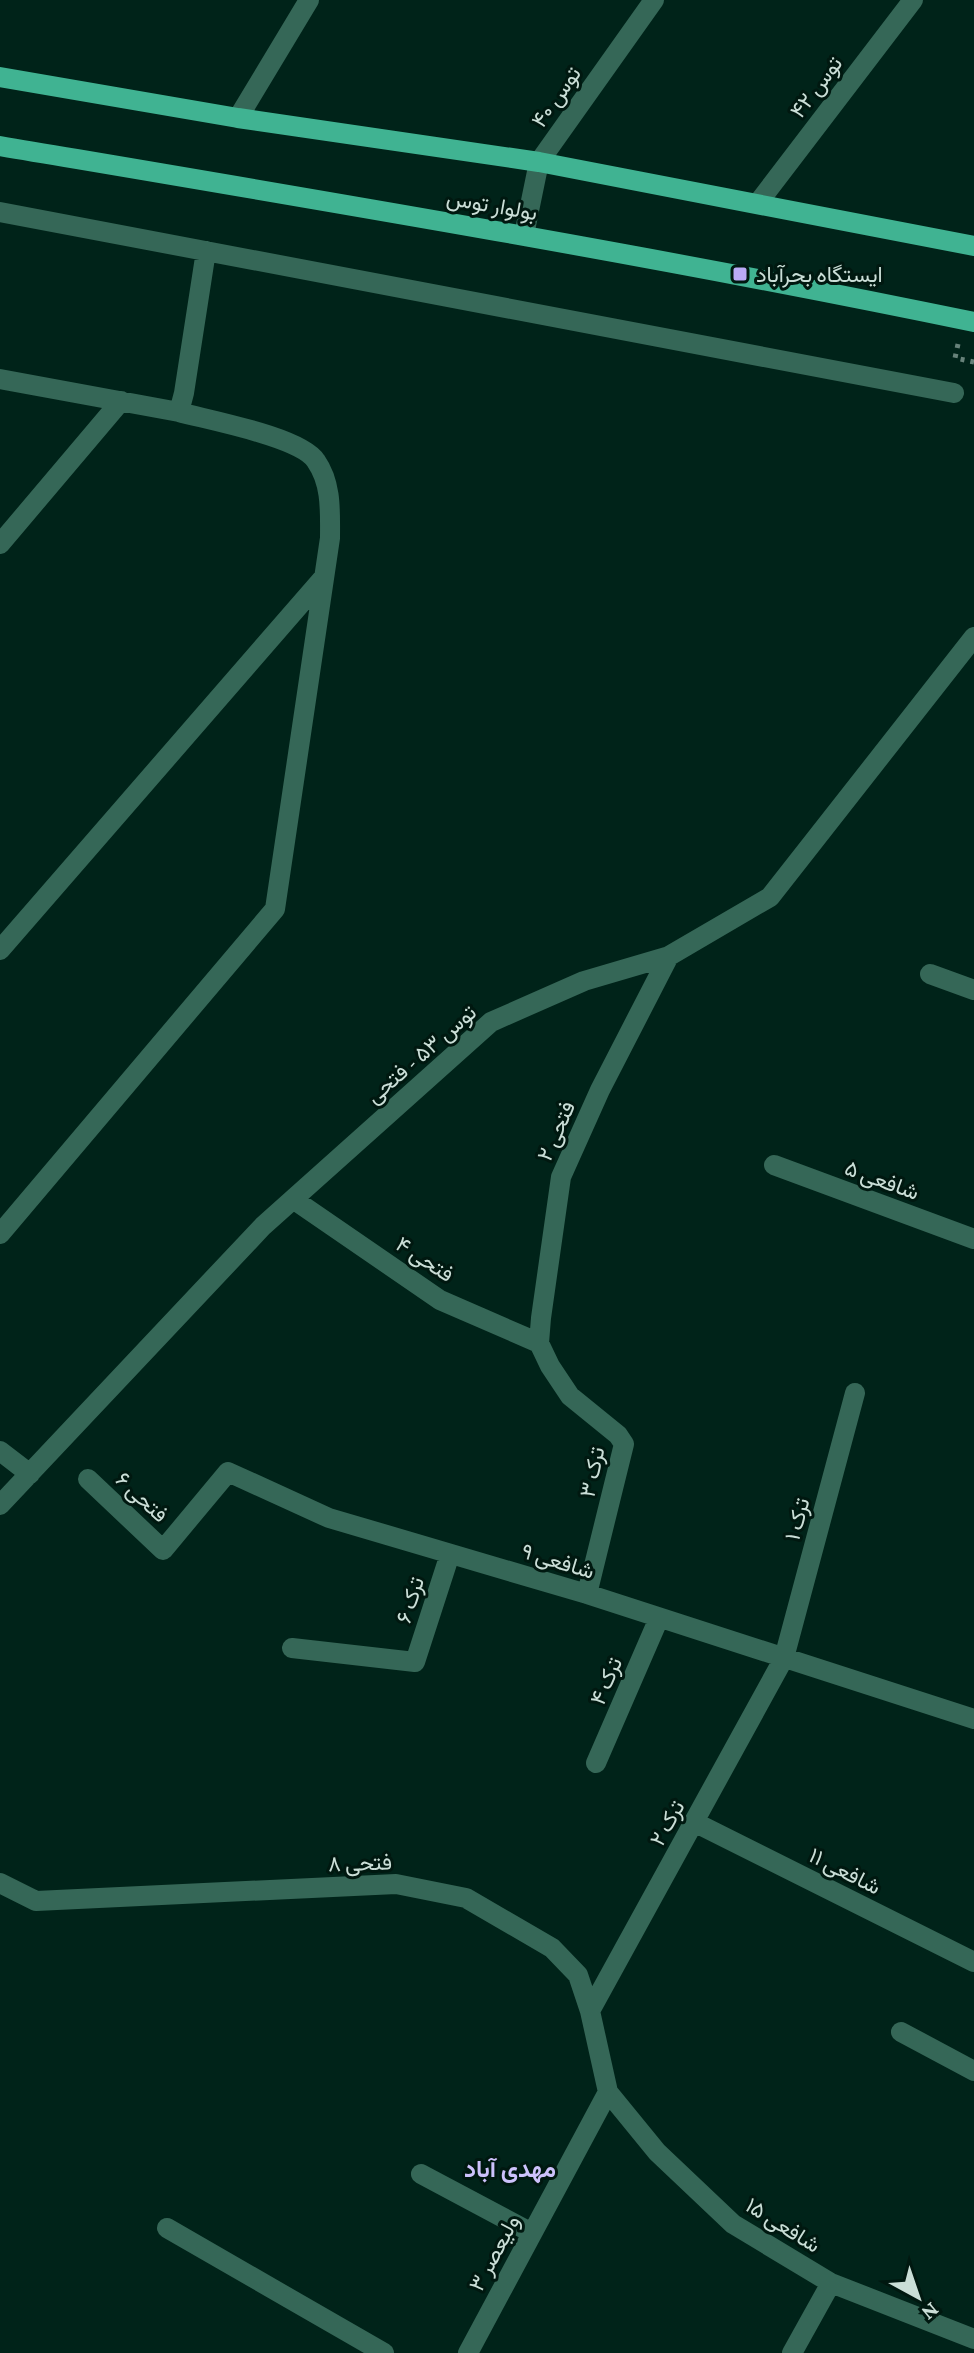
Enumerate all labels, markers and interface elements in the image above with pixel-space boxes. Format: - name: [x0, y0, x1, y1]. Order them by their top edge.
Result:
- street label: توس ۴۲: [785, 51, 848, 123]
- street label: توس ۴۰: [526, 62, 587, 133]
- street label: بولوار توس: [445, 185, 539, 226]
- place label: ایستگاه بحرآباد: [756, 262, 883, 288]
- marker: ایستگاه بحرآباد: [731, 265, 749, 283]
- street label: توس ۵۳ - فتحی: [361, 999, 482, 1109]
- street label: فتحی ۲: [532, 1097, 581, 1165]
- street label: شافعی ۵: [841, 1155, 923, 1206]
- street label: فتحی ۴: [391, 1231, 459, 1288]
- street label: ترک ۳: [574, 1444, 611, 1500]
- street label: فتحی ۶: [110, 1467, 173, 1528]
- street label: ترک ۱: [779, 1495, 816, 1543]
- street label: شافعی ۹: [518, 1538, 597, 1585]
- street label: ترک ۶: [391, 1573, 430, 1627]
- street label: ترک ۴: [585, 1653, 628, 1709]
- street label: ترک ۲: [644, 1796, 691, 1851]
- street label: شافعی ۱۱: [805, 1842, 885, 1900]
- street label: فتحی ۸: [327, 1849, 393, 1878]
- district label: مهدی آباد: [464, 2155, 556, 2184]
- street label: شافعی ۱۵: [740, 2192, 825, 2259]
- street label: ولیعصر ۳: [464, 2211, 525, 2296]
- north arrow: [878, 2257, 958, 2337]
- text: N: [917, 2298, 944, 2326]

